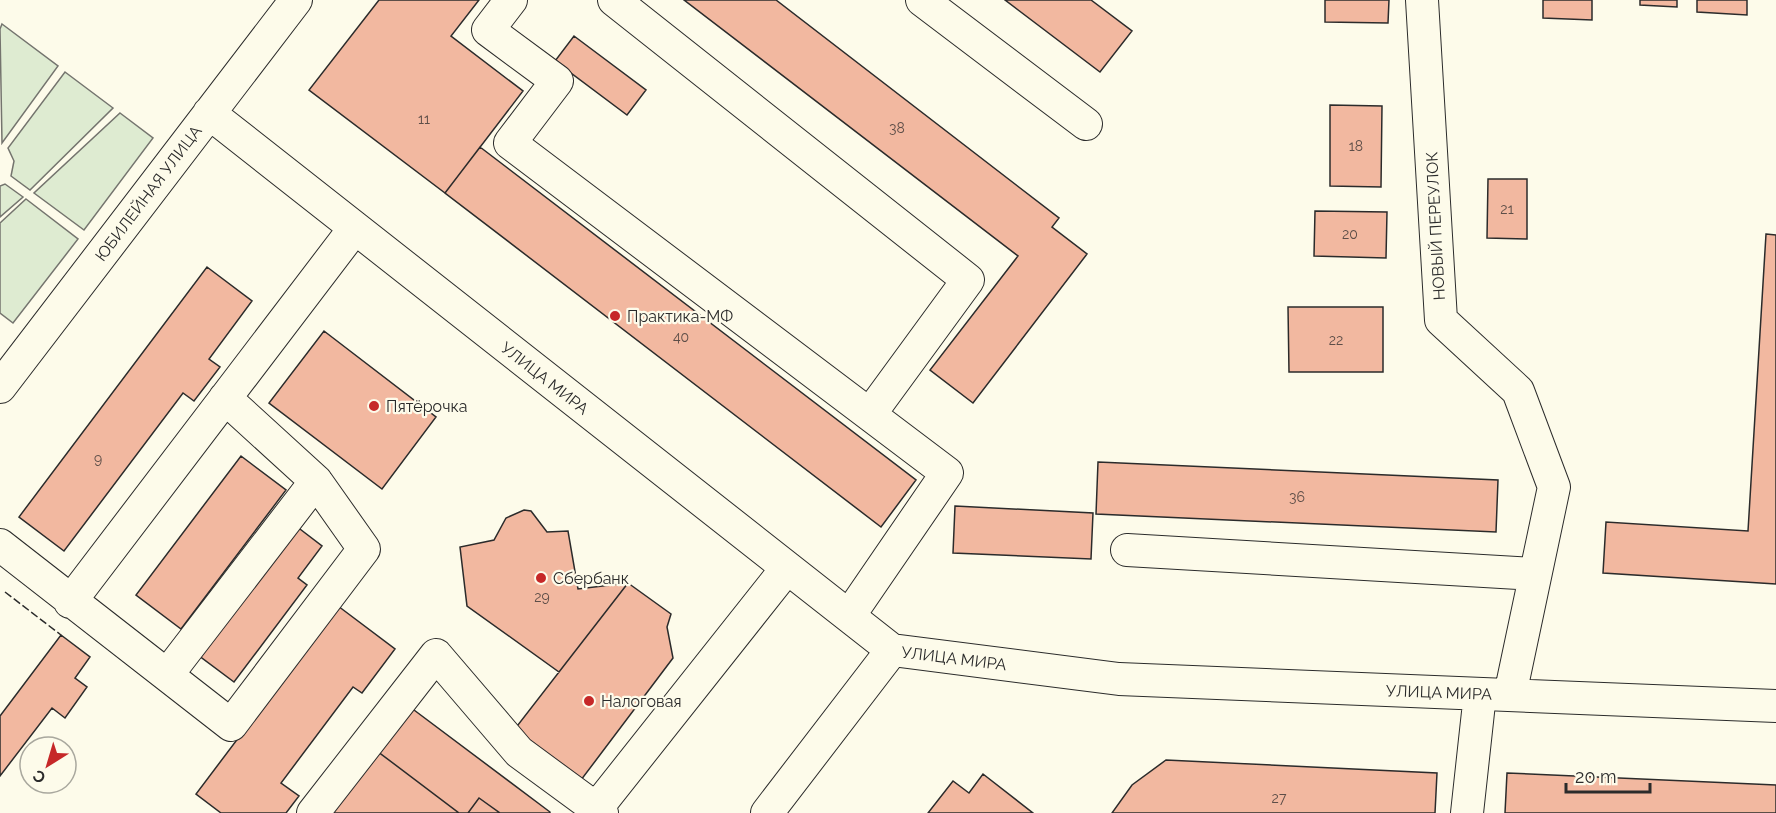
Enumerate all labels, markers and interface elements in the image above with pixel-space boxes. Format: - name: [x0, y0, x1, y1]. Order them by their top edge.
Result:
- house number: 11: [418, 111, 430, 127]
- house number: 38: [889, 120, 905, 136]
- street label: ЮБИЛЕЙНАЯ УЛИЦА: [91, 122, 206, 265]
- house number: 18: [1349, 138, 1363, 154]
- street label: НОВЫЙ ПЕРЕУЛОК: [1422, 151, 1449, 301]
- house number: 21: [1500, 201, 1514, 217]
- house number: 20: [1342, 226, 1358, 242]
- place label: Практика-МФ: [627, 307, 733, 326]
- marker: Практика-МФ: [608, 309, 622, 323]
- house number: 40: [673, 329, 689, 345]
- house number: 22: [1329, 332, 1343, 348]
- street label: УЛИЦА МИРА: [497, 338, 592, 419]
- place label: Пятёрочка: [386, 397, 467, 416]
- marker: Пятёрочка: [367, 399, 381, 413]
- house number: 9: [94, 451, 102, 467]
- house number: 36: [1289, 489, 1305, 505]
- place label: Сбербанк: [553, 569, 629, 588]
- marker: Сбербанк: [534, 571, 548, 585]
- house number: 29: [534, 589, 550, 605]
- street label: УЛИЦА МИРА: [900, 643, 1008, 674]
- street label: УЛИЦА МИРА: [1386, 681, 1492, 704]
- place label: Налоговая: [601, 692, 682, 711]
- marker: Налоговая: [582, 694, 596, 708]
- north arrow: [18, 735, 78, 795]
- scale bar: [1566, 756, 1650, 794]
- text: С: [29, 766, 49, 787]
- text: 20 m: [1575, 766, 1617, 787]
- house number: 27: [1272, 790, 1287, 806]

